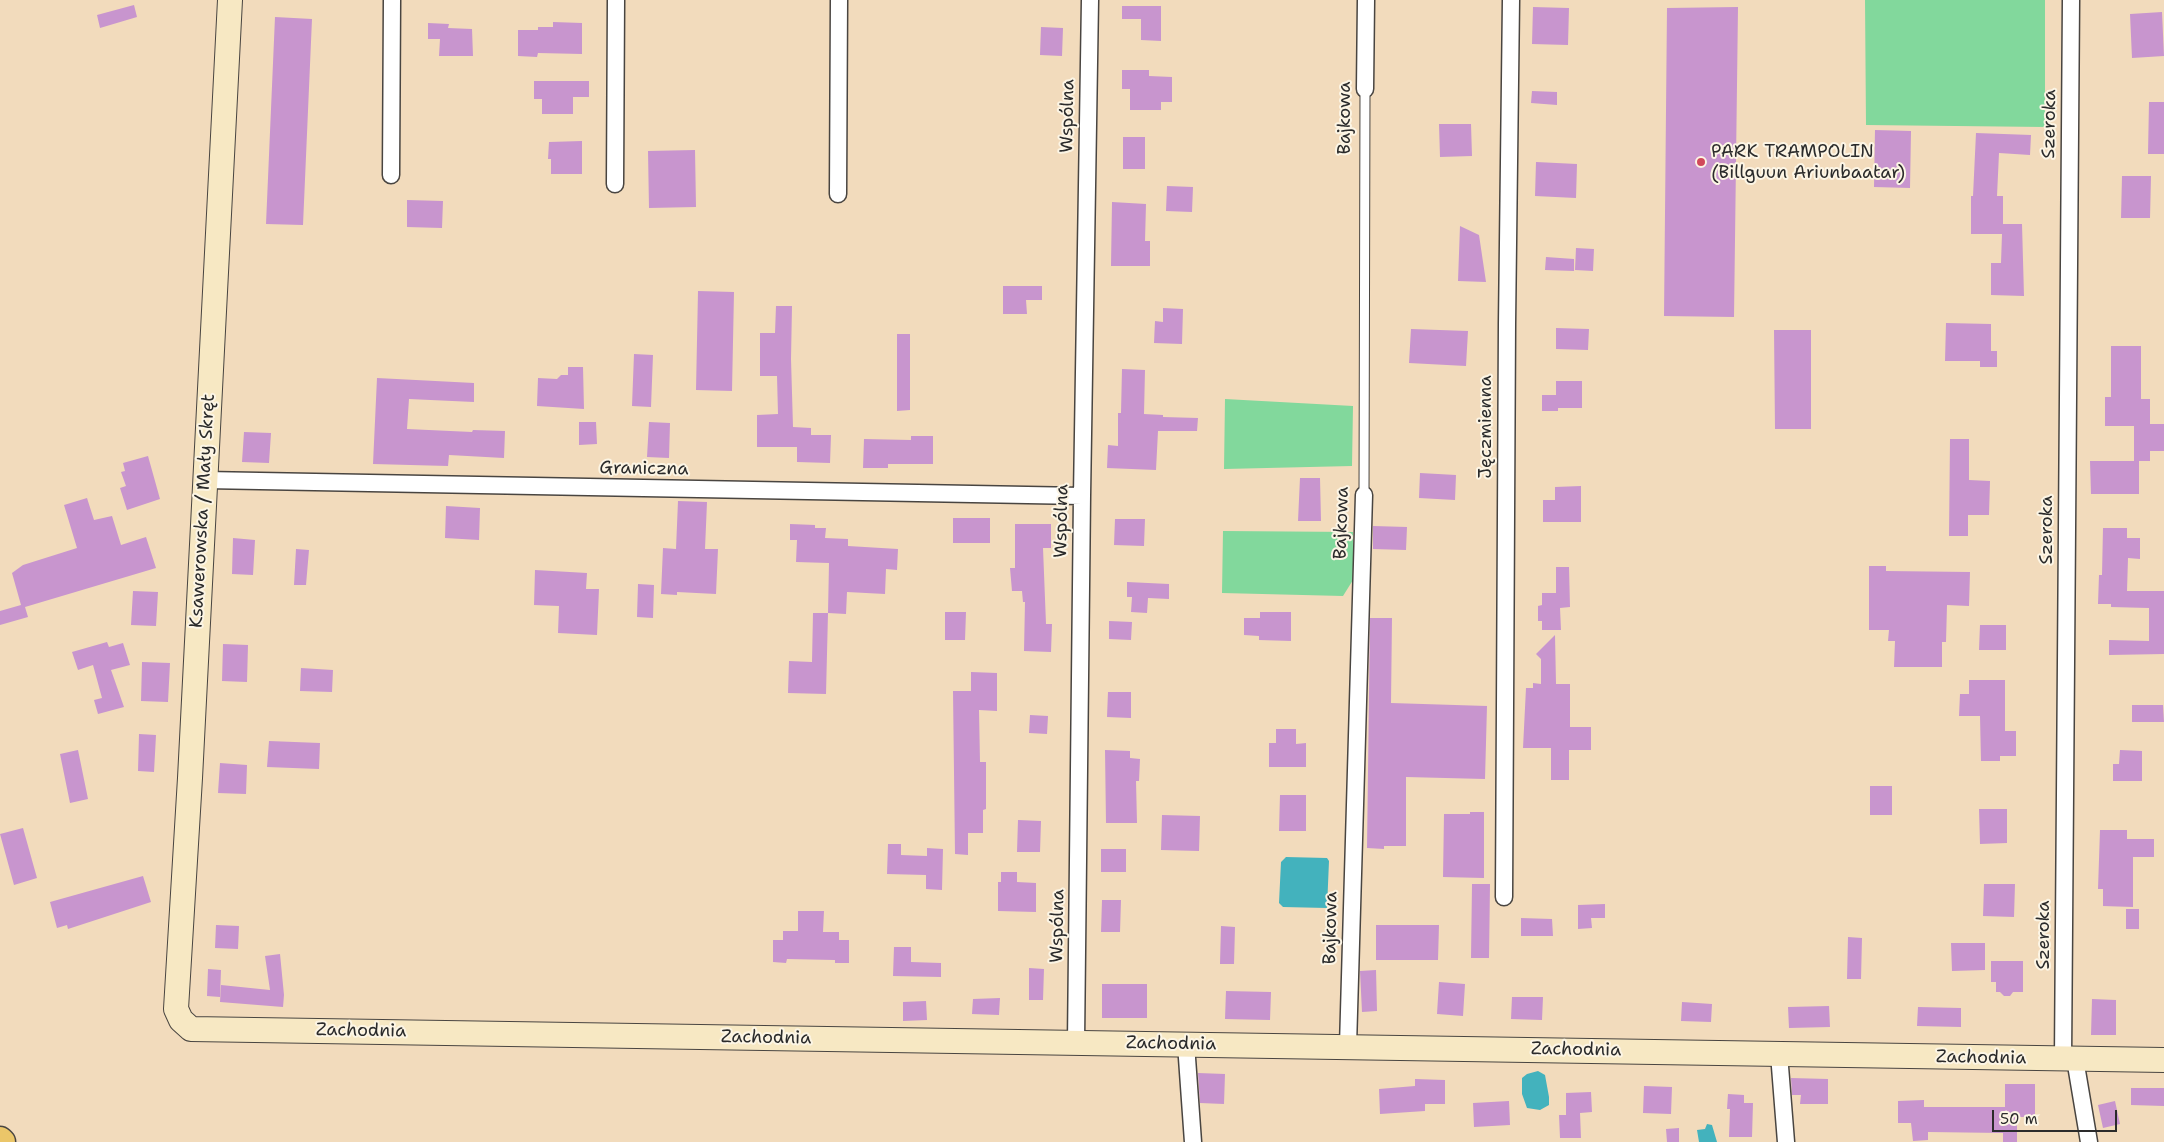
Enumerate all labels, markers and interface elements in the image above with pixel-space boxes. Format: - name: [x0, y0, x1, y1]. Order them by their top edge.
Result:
- street label: Wspólna: [1057, 79, 1079, 153]
- street label: Bajkowa: [1334, 82, 1356, 154]
- street label: Szeroka: [2039, 89, 2061, 159]
- place label: PARK TRAMPOLIN (Billguun Ariunbaatar): [1711, 141, 1905, 183]
- marker: PARK TRAMPOLIN (Billguun Ariunbaatar): [1695, 156, 1707, 168]
- street label: Jęczmienna: [1475, 375, 1497, 479]
- street label: Ksawerowska / Mały Skręt: [186, 393, 220, 629]
- street label: Graniczna: [599, 457, 689, 481]
- street label: Wspólna: [1051, 484, 1073, 558]
- street label: Bajkowa: [1330, 486, 1354, 560]
- street label: Szeroka: [2036, 495, 2058, 565]
- street label: Wspólna: [1047, 889, 1069, 963]
- street label: Bajkowa: [1320, 891, 1342, 965]
- street label: Szeroka: [2033, 900, 2055, 970]
- street label: Zachodnia: [316, 1019, 406, 1043]
- street label: Zachodnia: [721, 1026, 811, 1050]
- street label: Zachodnia: [1126, 1032, 1216, 1056]
- street label: Zachodnia: [1531, 1038, 1621, 1062]
- street label: Zachodnia: [1936, 1046, 2026, 1070]
- scale bar: [1994, 1100, 2119, 1132]
- text: 50 m: [2000, 1109, 2038, 1129]

